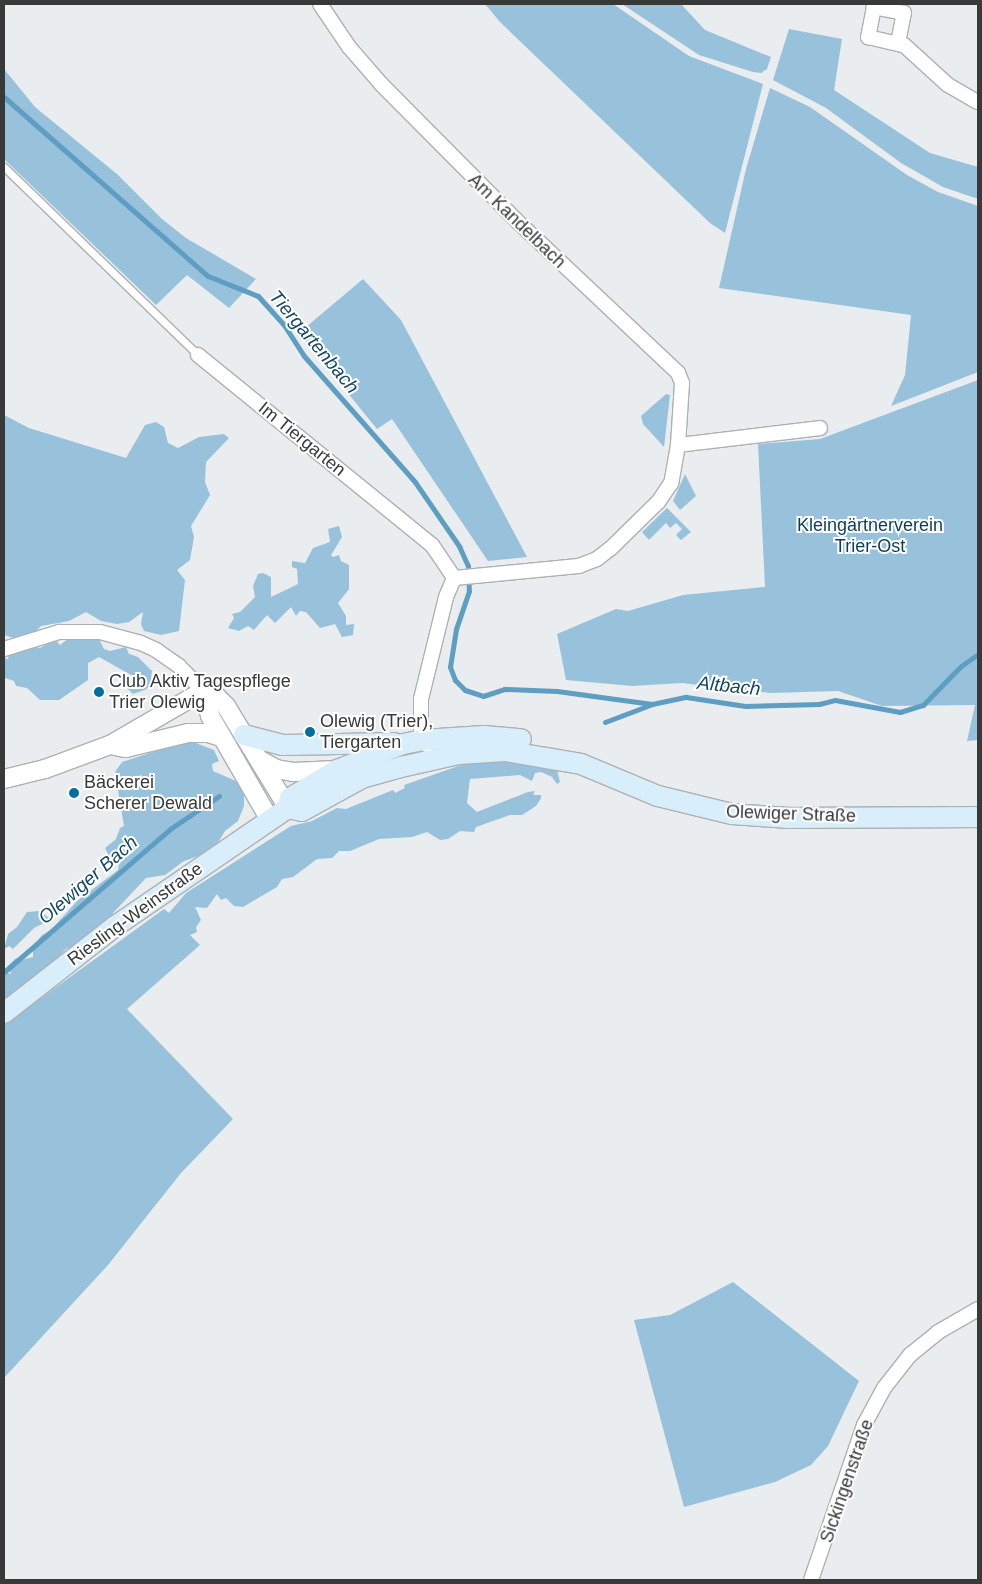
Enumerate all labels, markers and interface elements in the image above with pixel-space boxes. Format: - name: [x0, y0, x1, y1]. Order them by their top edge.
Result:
- street label: Am Kandelbach: [464, 169, 570, 273]
- water label: Tiergartenbach: [264, 286, 364, 398]
- street label: Im Tiergarten: [254, 397, 350, 481]
- park label: Kleingärtnerverein Trier-Ost: [797, 515, 943, 558]
- place label: Club Aktiv Tagespflege Trier Olewig: [109, 671, 292, 714]
- water label: Altbach: [696, 671, 762, 701]
- marker: Club Aktiv Tagespflege Trier Olewig: [93, 686, 105, 698]
- place label: Olewig (Trier), Tiergarten: [320, 711, 433, 754]
- marker: Olewig (Trier), Tiergarten: [304, 726, 316, 738]
- place label: Bäckerei Scherer Dewald: [84, 772, 212, 814]
- marker: Bäckerei Scherer Dewald: [68, 787, 80, 799]
- street label: Olewiger Straße: [726, 801, 856, 827]
- water label: Olewiger Bach: [34, 831, 142, 929]
- street label: Riesling-Weinstraße: [63, 858, 207, 970]
- street label: Sickingenstraße: [816, 1416, 878, 1546]

